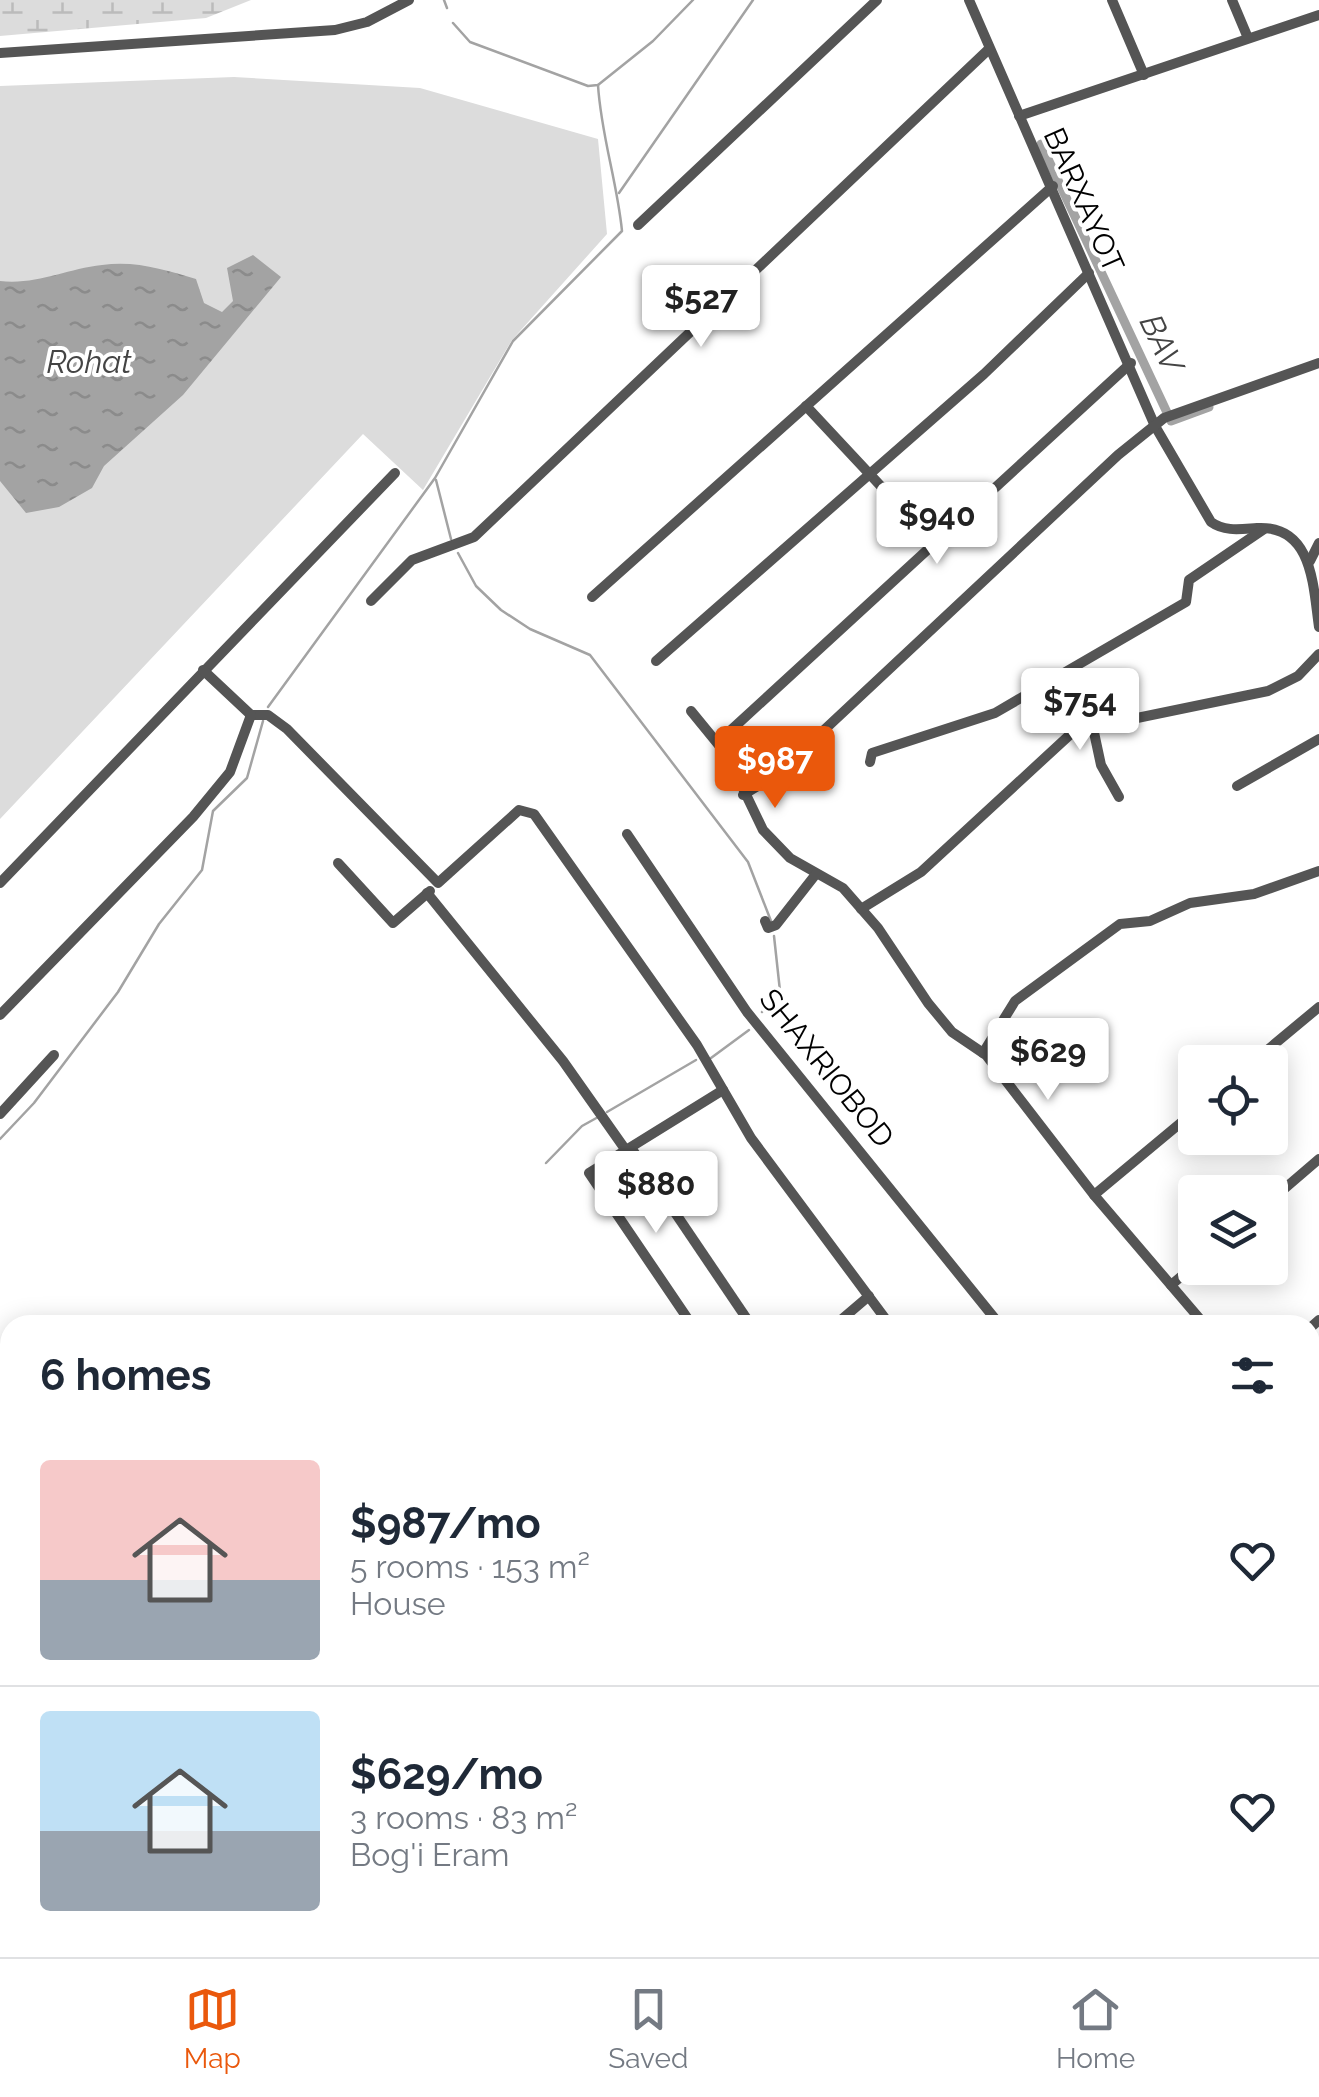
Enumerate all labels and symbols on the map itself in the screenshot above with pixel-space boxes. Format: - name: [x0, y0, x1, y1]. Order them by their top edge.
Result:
- street label: BARXAYOT: [1037, 122, 1131, 278]
- pin: $527: [642, 265, 760, 350]
- water label: BAV: [1133, 308, 1192, 380]
- water label: Rohat: [46, 343, 132, 380]
- pin: $940: [878, 482, 996, 567]
- pin: $754: [1021, 668, 1139, 753]
- pin: $987: [716, 726, 834, 811]
- street label: SHAXRIOBOD: [753, 982, 901, 1154]
- pin: $629: [989, 1018, 1107, 1103]
- pin: $880: [597, 1151, 715, 1236]

